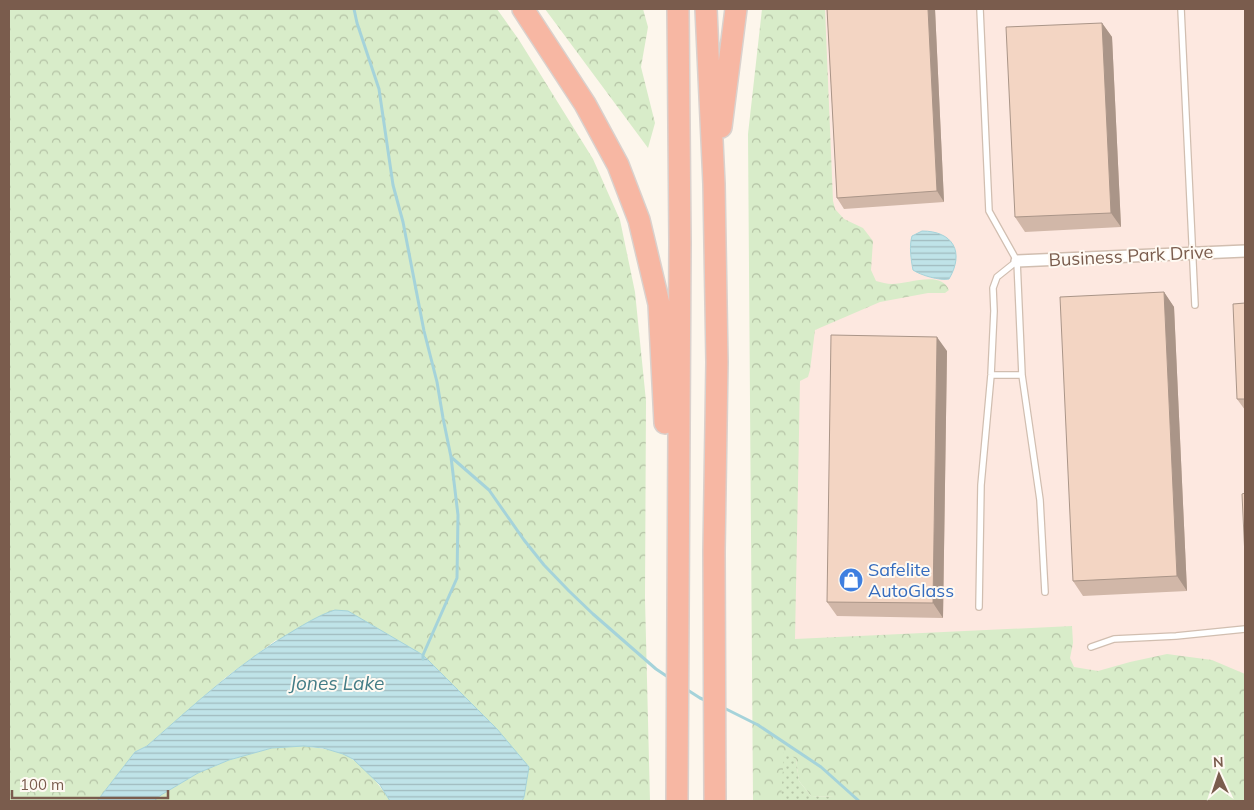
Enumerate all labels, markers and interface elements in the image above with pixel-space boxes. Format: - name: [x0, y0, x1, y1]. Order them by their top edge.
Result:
- street label: Business Park Drive: [1048, 240, 1214, 271]
- place label: Safelite AutoGlass: [868, 558, 954, 602]
- shop icon: Safelite AutoGlass: [838, 567, 864, 593]
- water label: Jones Lake: [288, 671, 384, 695]
- north arrow: [1194, 750, 1244, 800]
- text: N: [1213, 753, 1224, 771]
- scale bar: [12, 768, 169, 800]
- text: 100 m: [20, 775, 64, 794]

